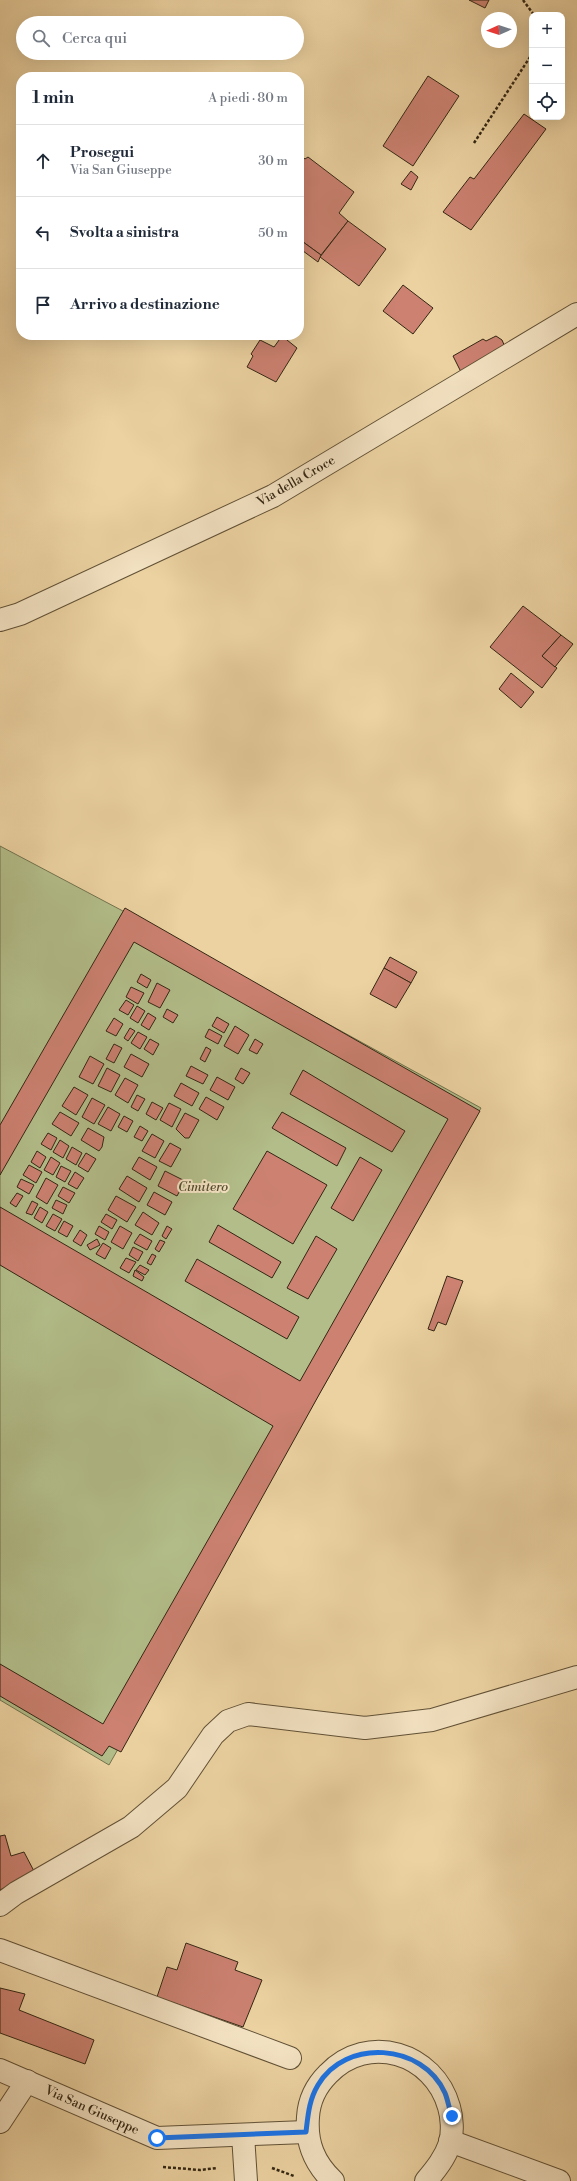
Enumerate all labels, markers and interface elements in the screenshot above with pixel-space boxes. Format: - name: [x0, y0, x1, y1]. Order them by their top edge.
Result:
- north arrow: [481, 12, 517, 48]
- map controls: [529, 12, 565, 120]
- button: +: [529, 12, 565, 48]
- search box: [16, 16, 304, 60]
- icon: search: [30, 27, 52, 49]
- text: Cerca qui: [62, 29, 127, 48]
- button: −: [529, 48, 565, 84]
- button: locate: [529, 84, 565, 120]
- text: 1 min: [32, 87, 74, 109]
- text: A piedi · 80 m: [208, 90, 288, 106]
- text: Prosegui: [70, 143, 134, 162]
- icon: ahead: [32, 150, 54, 172]
- text: 30 m: [258, 153, 288, 169]
- text: Via San Giuseppe: [70, 162, 172, 178]
- icon: left: [32, 222, 54, 244]
- text: Svolta a sinistra: [70, 223, 179, 242]
- text: 50 m: [258, 225, 288, 241]
- icon: arrive: [32, 294, 54, 316]
- text: Arrivo a destinazione: [70, 295, 220, 314]
- street label: Via della Croce: [253, 452, 338, 510]
- park label: Cimitero: [178, 1179, 228, 1195]
- street label: Via San Giuseppe: [41, 2082, 142, 2138]
- route end: [443, 2107, 461, 2125]
- route start: [148, 2129, 166, 2147]

